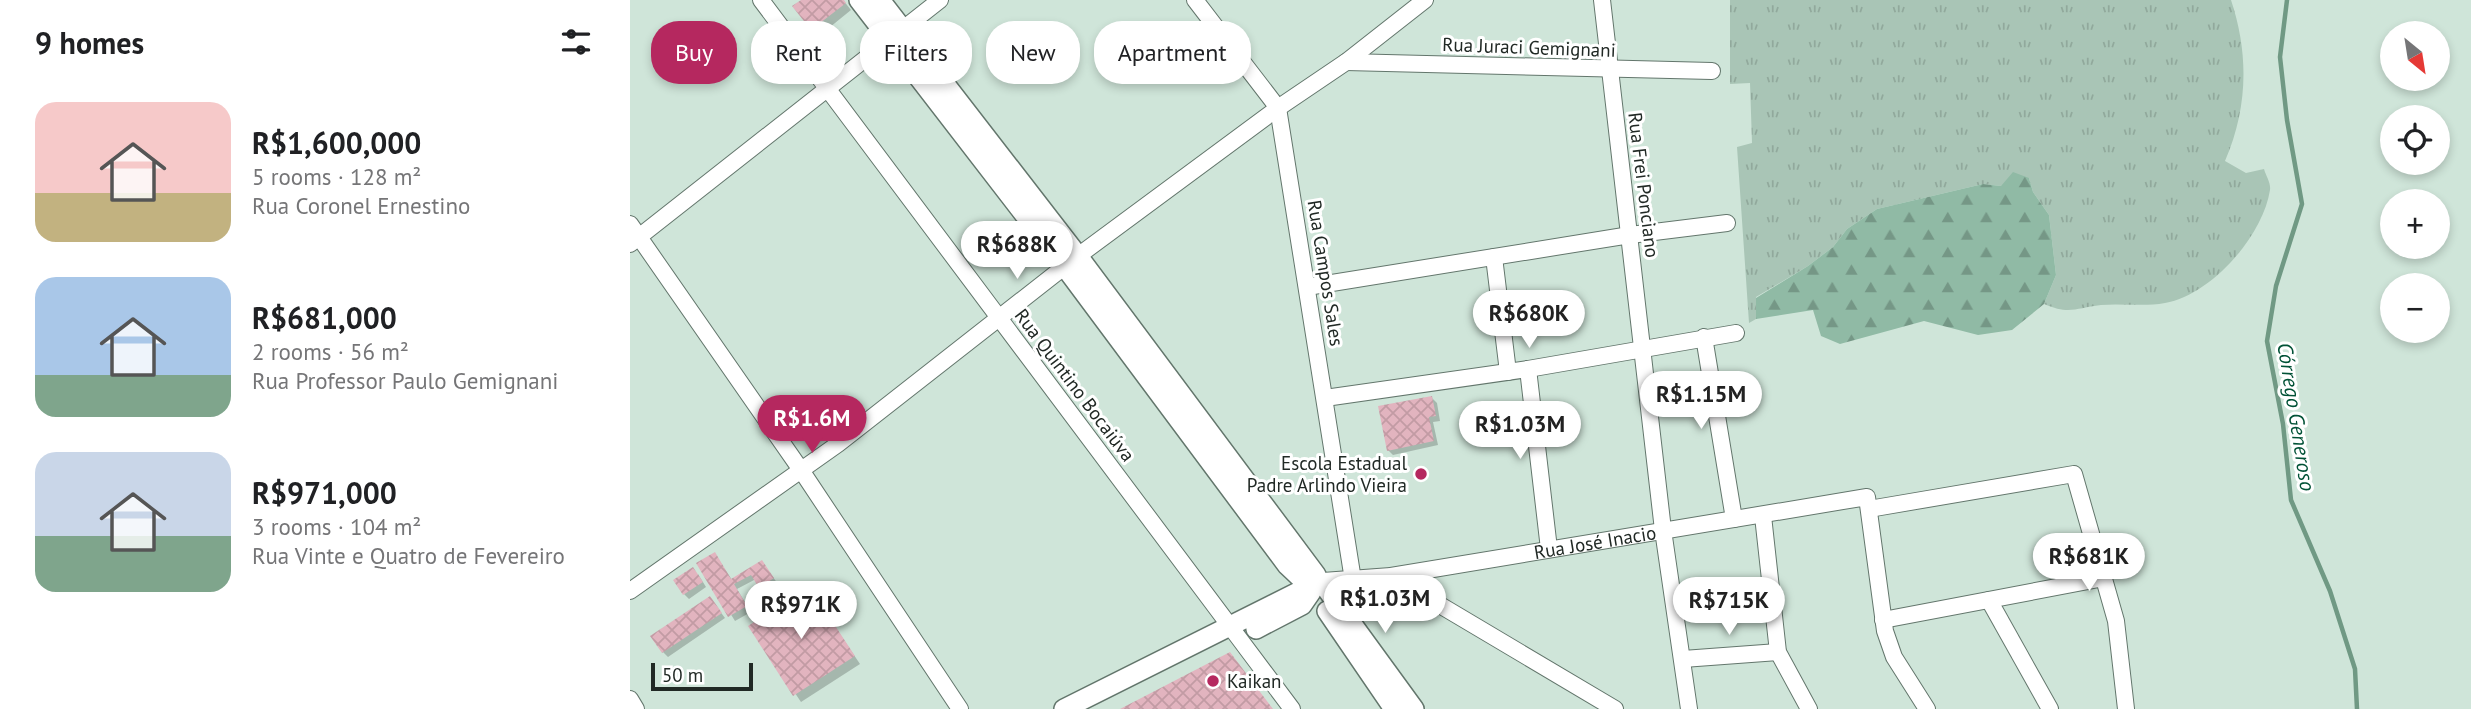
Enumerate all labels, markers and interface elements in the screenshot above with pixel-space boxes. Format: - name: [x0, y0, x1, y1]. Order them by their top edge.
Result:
- chip: Buy: [651, 21, 737, 84]
- chip: Rent: [751, 21, 846, 84]
- chip: Filters: [860, 21, 972, 84]
- chip: New: [986, 21, 1080, 84]
- chip: Apartment: [1094, 21, 1251, 84]
- north arrow: [2380, 21, 2450, 91]
- map controls: [2380, 21, 2450, 343]
- text: 9 homes: [35, 23, 144, 62]
- icon: filters: [557, 23, 595, 61]
- street label: Rua Juraci Gemignani: [1442, 32, 1616, 62]
- button: locate: [2380, 105, 2450, 175]
- street label: Rua Frei Ponciano: [1623, 111, 1665, 259]
- text: R$1,600,000: [252, 123, 421, 162]
- icon: home: [91, 130, 175, 214]
- text: 5 rooms · 128 m²: [252, 162, 421, 191]
- button: +: [2380, 189, 2450, 259]
- text: Rua Coronel Ernestino: [252, 191, 470, 220]
- street label: Rua Campos Sales: [1303, 198, 1349, 348]
- pin: R$688K: [960, 222, 1074, 281]
- text: R$688K: [977, 229, 1057, 258]
- button: −: [2380, 273, 2450, 343]
- pin: R$680K: [1472, 290, 1586, 350]
- text: R$681,000: [252, 298, 397, 337]
- text: R$680K: [1489, 298, 1569, 327]
- street label: Rua Quintino Bocaiúva: [1010, 304, 1140, 466]
- icon: home: [91, 305, 175, 389]
- text: 2 rooms · 56 m²: [252, 337, 409, 366]
- water label: Córrego Generoso: [2271, 341, 2322, 493]
- text: Rua Professor Paulo Gemignani: [252, 366, 558, 395]
- pin: R$1.15M: [1636, 372, 1766, 431]
- text: R$1.15M: [1656, 379, 1746, 408]
- pin: R$1.6M: [755, 396, 869, 455]
- pin: R$1.03M: [1455, 402, 1585, 461]
- text: R$1.6M: [773, 403, 851, 432]
- text: R$1.03M: [1475, 409, 1565, 438]
- place label: Escola Estadual Padre Arlindo Vieira: [1247, 451, 1407, 497]
- marker: Escola Estadual Padre Arlindo Vieira: [1413, 466, 1429, 482]
- text: R$971,000: [252, 473, 397, 512]
- icon: home: [91, 480, 175, 564]
- text: 3 rooms · 104 m²: [252, 512, 421, 541]
- street label: Rua José Inacio: [1532, 520, 1658, 564]
- pin: R$681K: [2032, 534, 2146, 593]
- text: Rua Vinte e Quatro de Fevereiro: [252, 541, 565, 570]
- text: R$681K: [2049, 541, 2129, 570]
- pin: R$1.03M: [1320, 576, 1450, 635]
- pin: R$715K: [1672, 578, 1786, 637]
- pin: R$971K: [744, 582, 858, 641]
- text: R$1.03M: [1340, 583, 1430, 612]
- text: R$715K: [1689, 585, 1769, 614]
- text: R$971K: [761, 589, 841, 618]
- scale bar: [651, 660, 752, 692]
- text: 50 m: [662, 663, 703, 687]
- place label: Kaikan: [1227, 669, 1282, 693]
- marker: Kaikan: [1205, 673, 1221, 689]

